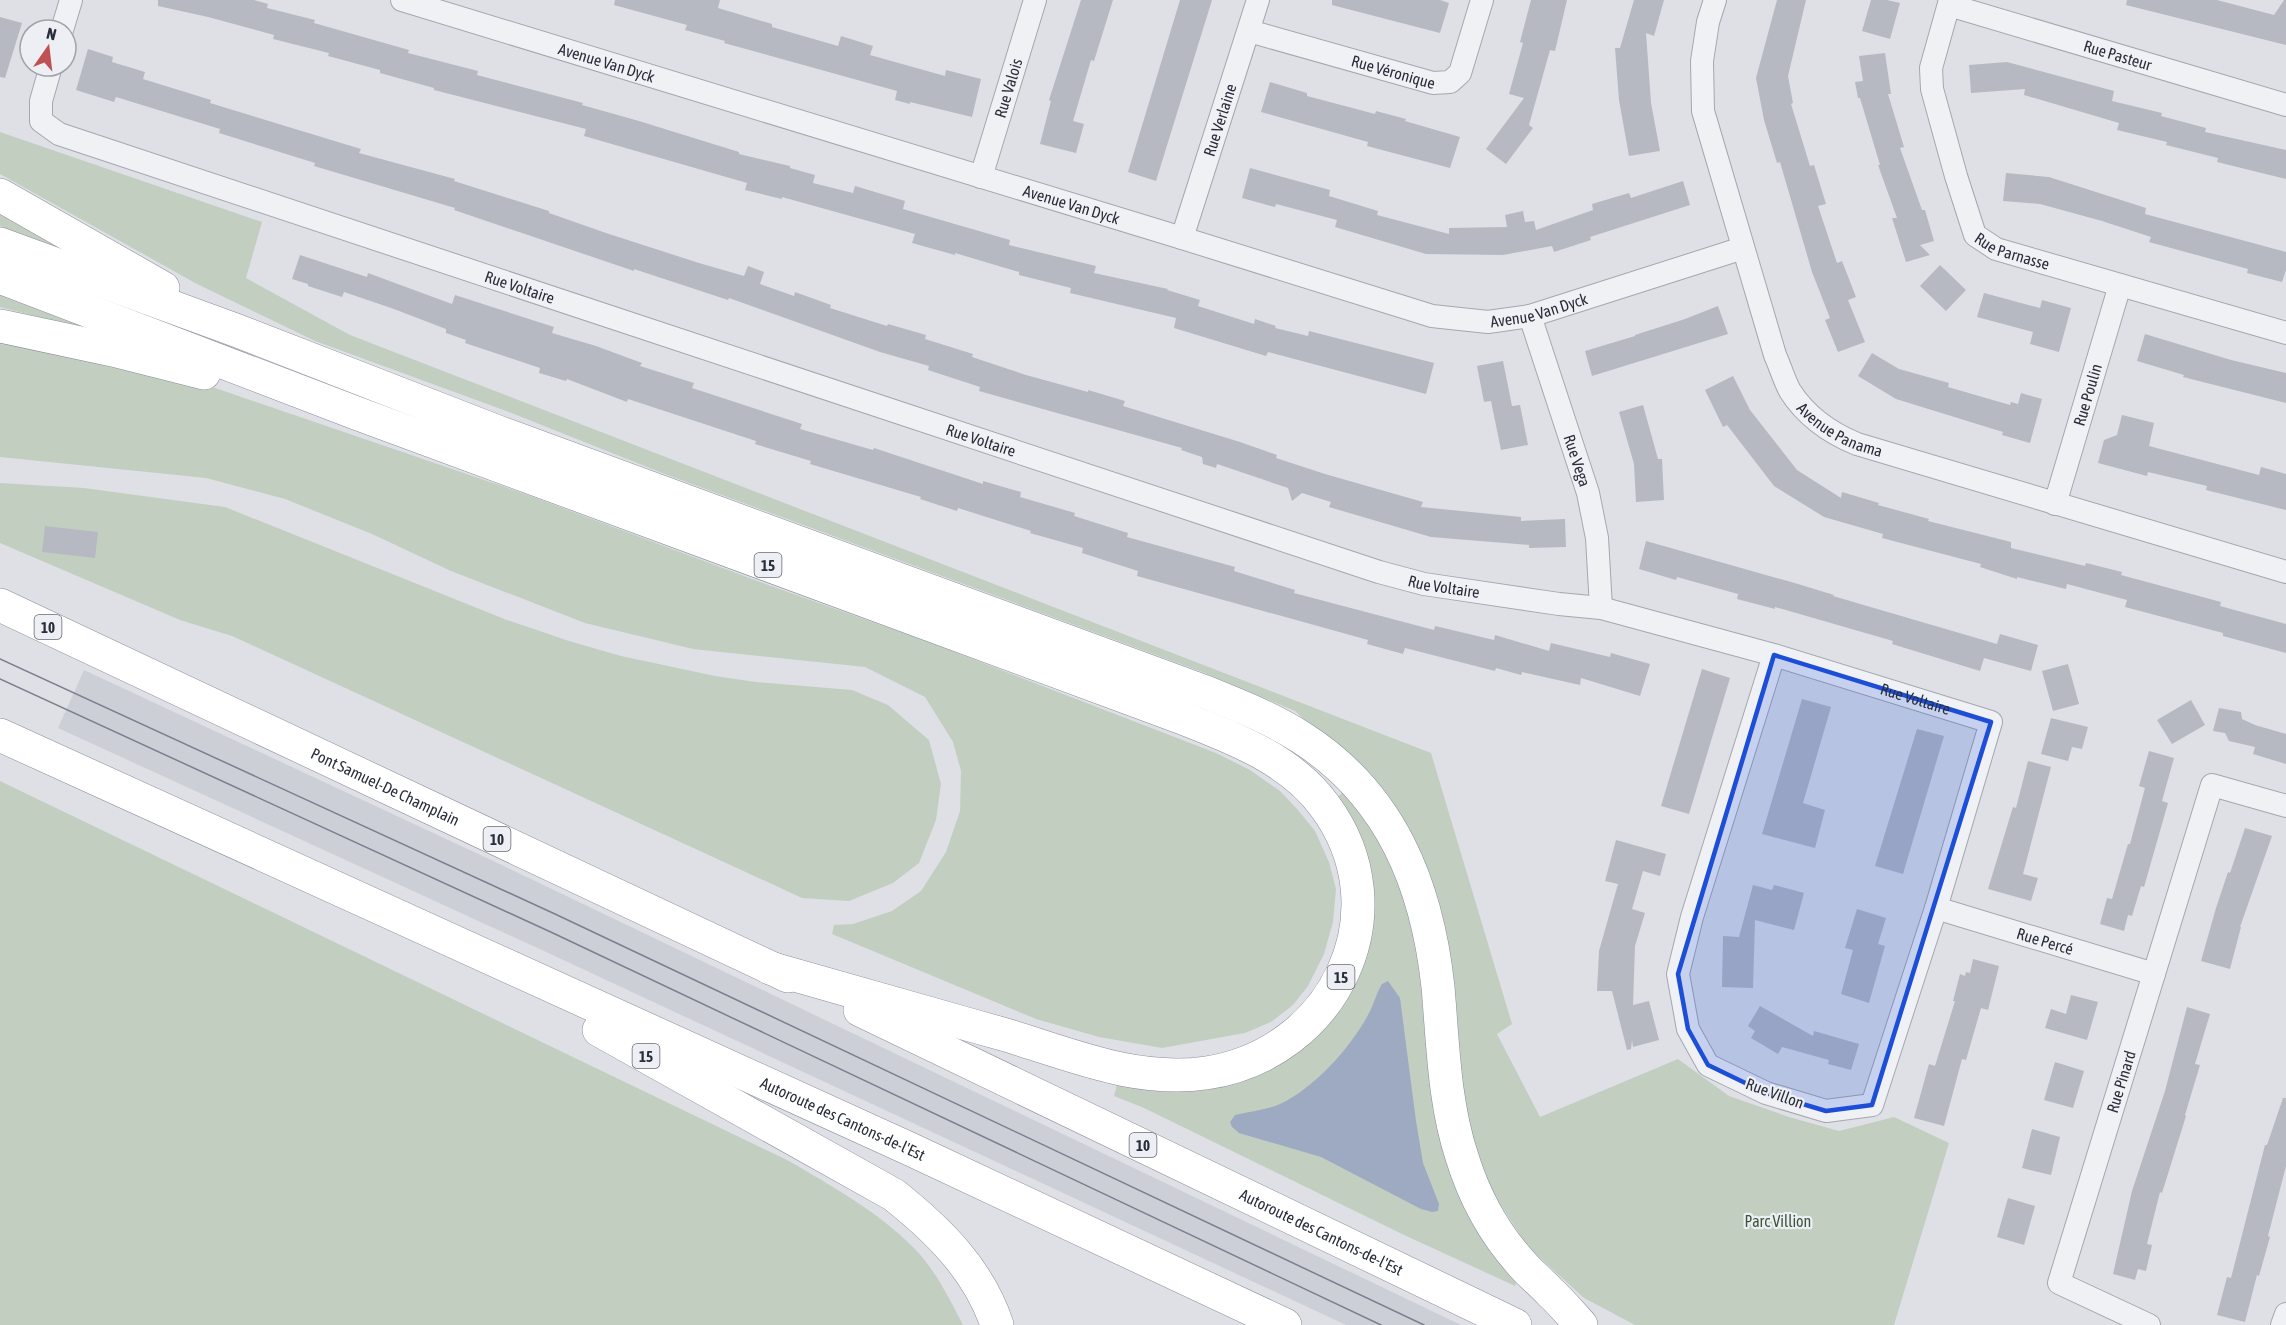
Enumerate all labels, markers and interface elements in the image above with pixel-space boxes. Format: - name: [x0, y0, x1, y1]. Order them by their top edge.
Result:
- north arrow: [18, 18, 78, 78]
- text: N: [45, 24, 58, 43]
- street label: Rue Pasteur: [2082, 36, 2154, 74]
- street label: Avenue Van Dyck: [556, 39, 657, 86]
- street label: Rue Véronique: [1349, 51, 1437, 92]
- street label: Rue Valois: [991, 56, 1026, 120]
- street label: Rue Verlaine: [1200, 81, 1240, 158]
- street label: Avenue Van Dyck: [1021, 181, 1122, 227]
- street label: Rue Parnasse: [1971, 228, 2052, 273]
- street label: Rue Voltaire: [483, 267, 557, 307]
- street label: Avenue Van Dyck: [1489, 289, 1590, 331]
- street label: Rue Poulin: [2070, 362, 2105, 428]
- street label: Avenue Panama: [1794, 399, 1885, 460]
- street label: Rue Voltaire: [944, 420, 1018, 460]
- street label: Rue Vega: [1560, 432, 1594, 489]
- road number: 15: [754, 553, 782, 577]
- street label: Rue Voltaire: [1406, 571, 1481, 601]
- road number: 10: [34, 615, 62, 639]
- street label: Rue Voltaire: [1878, 679, 1953, 718]
- street label: Pont Samuel-De Champlain: [308, 744, 463, 829]
- road number: 10: [484, 827, 510, 851]
- street label: Rue Percé: [2015, 924, 2076, 958]
- road number: 15: [1328, 965, 1354, 989]
- road number: 15: [632, 1044, 660, 1068]
- street label: Rue Pinard: [2103, 1048, 2139, 1115]
- street label: Autoroute des Cantons-de-l'Est: [758, 1073, 928, 1164]
- street label: Rue Villon: [1744, 1074, 1806, 1112]
- road number: 10: [1130, 1133, 1156, 1157]
- street label: Autoroute des Cantons-de-l'Est: [1237, 1185, 1406, 1279]
- park label: Parc Villion: [1745, 1212, 1811, 1230]

